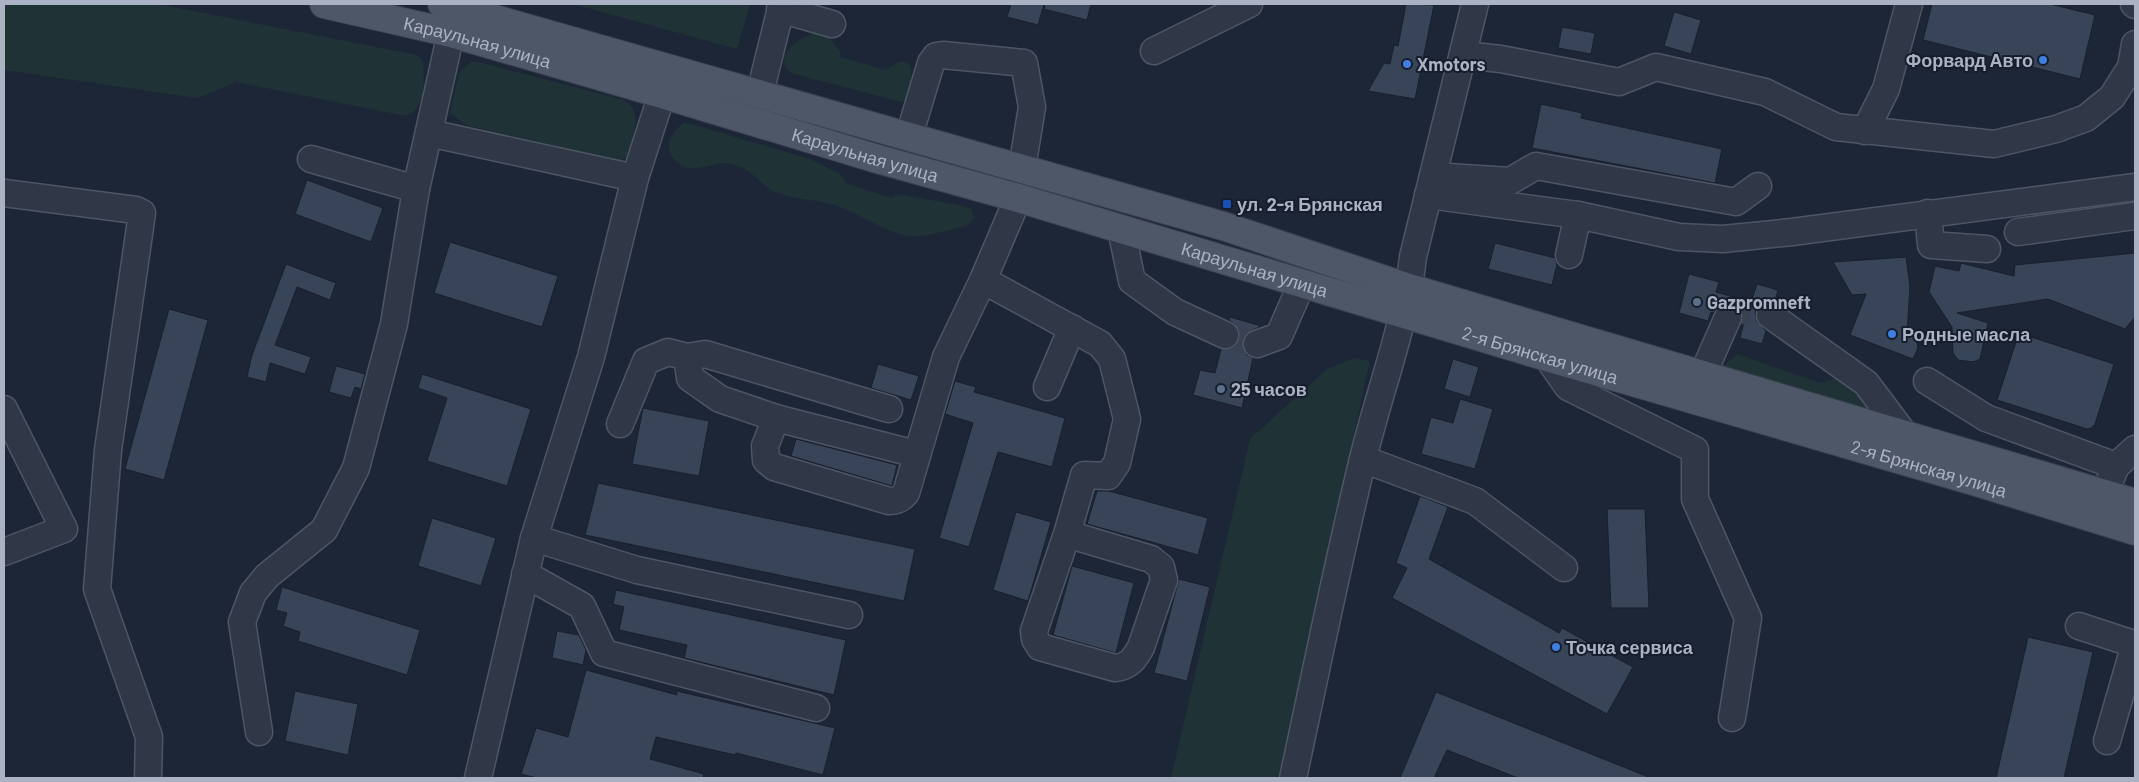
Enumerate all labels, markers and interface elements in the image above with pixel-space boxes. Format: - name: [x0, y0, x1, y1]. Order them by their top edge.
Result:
- street label: Караульная улица: [402, 12, 555, 73]
- place label: Форвард Авто: [1906, 49, 2033, 71]
- place label: Xmotors: [1417, 53, 1486, 75]
- marker: Форвард Авто: [2037, 54, 2049, 66]
- marker: Xmotors: [1401, 58, 1413, 70]
- street label: Караульная улица: [789, 123, 942, 187]
- place label: ул. 2-я Брянская: [1237, 193, 1383, 215]
- marker: ул. 2-я Брянская: [1221, 198, 1233, 210]
- street label: Караульная улица: [1179, 237, 1331, 302]
- place label: Gazpromneft: [1707, 291, 1811, 313]
- marker: Gazpromneft: [1691, 296, 1703, 308]
- street label: 2-я Брянская улица: [1460, 321, 1622, 388]
- place label: Родные масла: [1902, 323, 2031, 345]
- marker: Родные масла: [1886, 328, 1898, 340]
- place label: 25 часов: [1231, 378, 1307, 400]
- marker: 25 часов: [1215, 383, 1227, 395]
- street label: 2-я Брянская улица: [1848, 435, 2011, 502]
- place label: Точка сервиса: [1566, 636, 1694, 658]
- marker: Точка сервиса: [1550, 641, 1562, 653]

